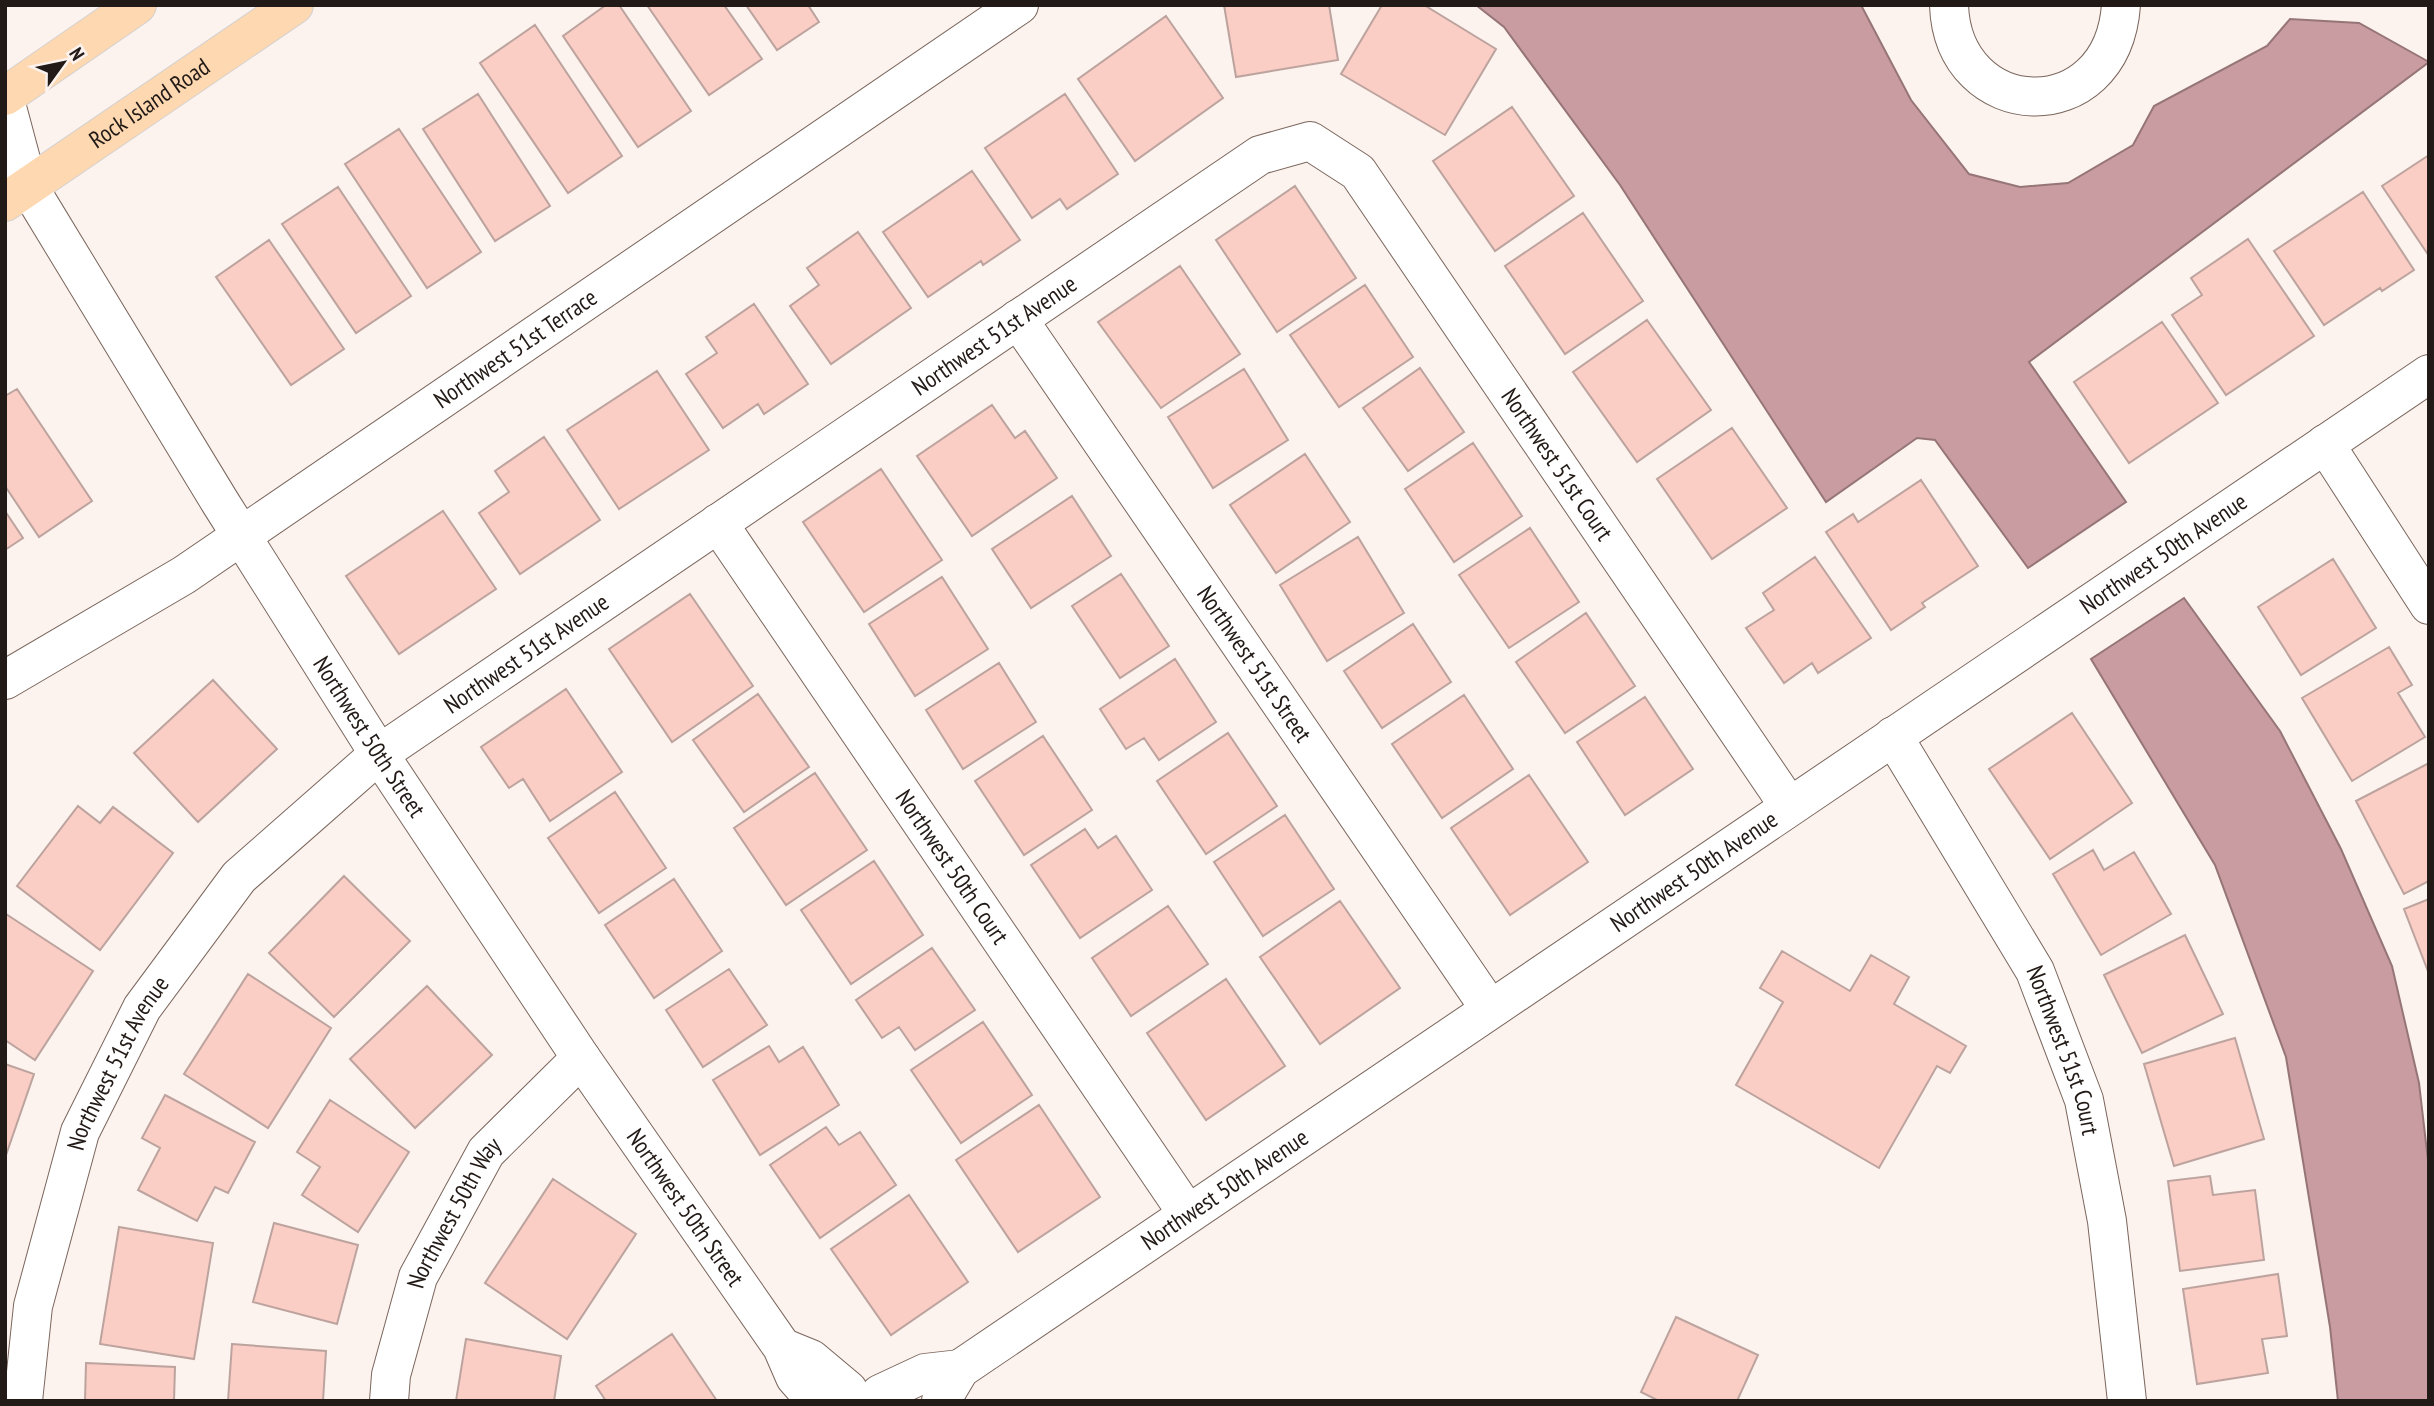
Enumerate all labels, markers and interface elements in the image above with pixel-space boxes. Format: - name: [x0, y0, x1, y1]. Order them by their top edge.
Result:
- north arrow: [28, 28, 98, 98]
- text: N: [64, 43, 90, 65]
- street label: Rock Island Road: [83, 51, 216, 155]
- street label: Northwest 51st Avenue: [906, 268, 1083, 402]
- street label: Northwest 51st Terrace: [428, 282, 603, 415]
- street label: Northwest 51st Court: [1495, 382, 1620, 547]
- street label: Northwest 50th Avenue: [2074, 486, 2253, 621]
- street label: Northwest 51st Street: [1190, 580, 1319, 748]
- street label: Northwest 51st Avenue: [438, 586, 615, 720]
- street label: Northwest 50th Street: [306, 651, 433, 823]
- street label: Northwest 50th Court: [889, 784, 1016, 950]
- street label: Northwest 50th Avenue: [1604, 804, 1783, 939]
- street label: Northwest 51st Court: [2019, 961, 2106, 1138]
- street label: Northwest 51st Avenue: [60, 970, 176, 1153]
- street label: Northwest 50th Avenue: [1135, 1122, 1314, 1257]
- street label: Northwest 50th Street: [620, 1123, 751, 1292]
- street label: Northwest 50th Way: [400, 1130, 507, 1292]

